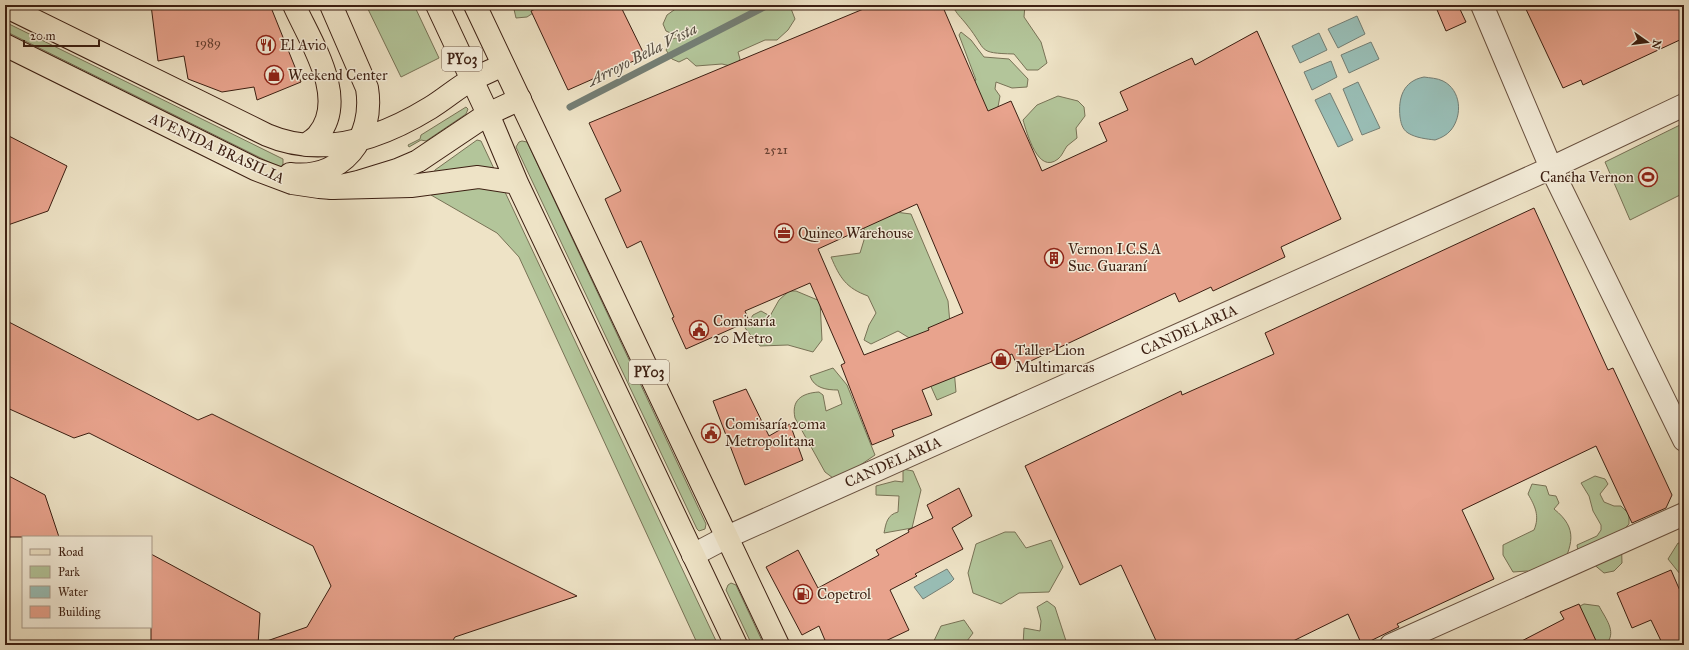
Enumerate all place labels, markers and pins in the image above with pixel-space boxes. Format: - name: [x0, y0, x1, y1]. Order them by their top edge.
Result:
- restaurant icon: El Avio: [255, 34, 277, 56]
- place label: El Avio: [280, 36, 327, 54]
- shop icon: Weekend Center: [263, 64, 285, 86]
- place label: Weekend Center: [288, 66, 388, 84]
- sports icon: Cancha Vernon: [1637, 166, 1659, 188]
- place label: Cancha Vernon: [1540, 168, 1634, 186]
- office icon: Quineo Warehouse: [773, 222, 795, 244]
- place label: Quineo Warehouse: [798, 224, 913, 242]
- place label: Vernon I.C.S.A Suc. Guaraní: [1067, 240, 1161, 275]
- building icon: Vernon I.C.S.A Suc. Guaraní: [1043, 247, 1065, 269]
- place label: Comisaría 20 Metro: [713, 312, 776, 347]
- public building icon: Comisaría 20 Metro: [688, 319, 710, 341]
- place label: Taller Lion Multimarcas: [1015, 341, 1094, 376]
- shop icon: Taller Lion Multimarcas: [990, 348, 1012, 370]
- place label: Comisaría 20ma Metropolitana: [725, 415, 826, 450]
- public building icon: Comisaría 20ma Metropolitana: [700, 422, 722, 444]
- fuel station icon: Copetrol: [792, 583, 814, 605]
- place label: Copetrol: [817, 585, 872, 603]

